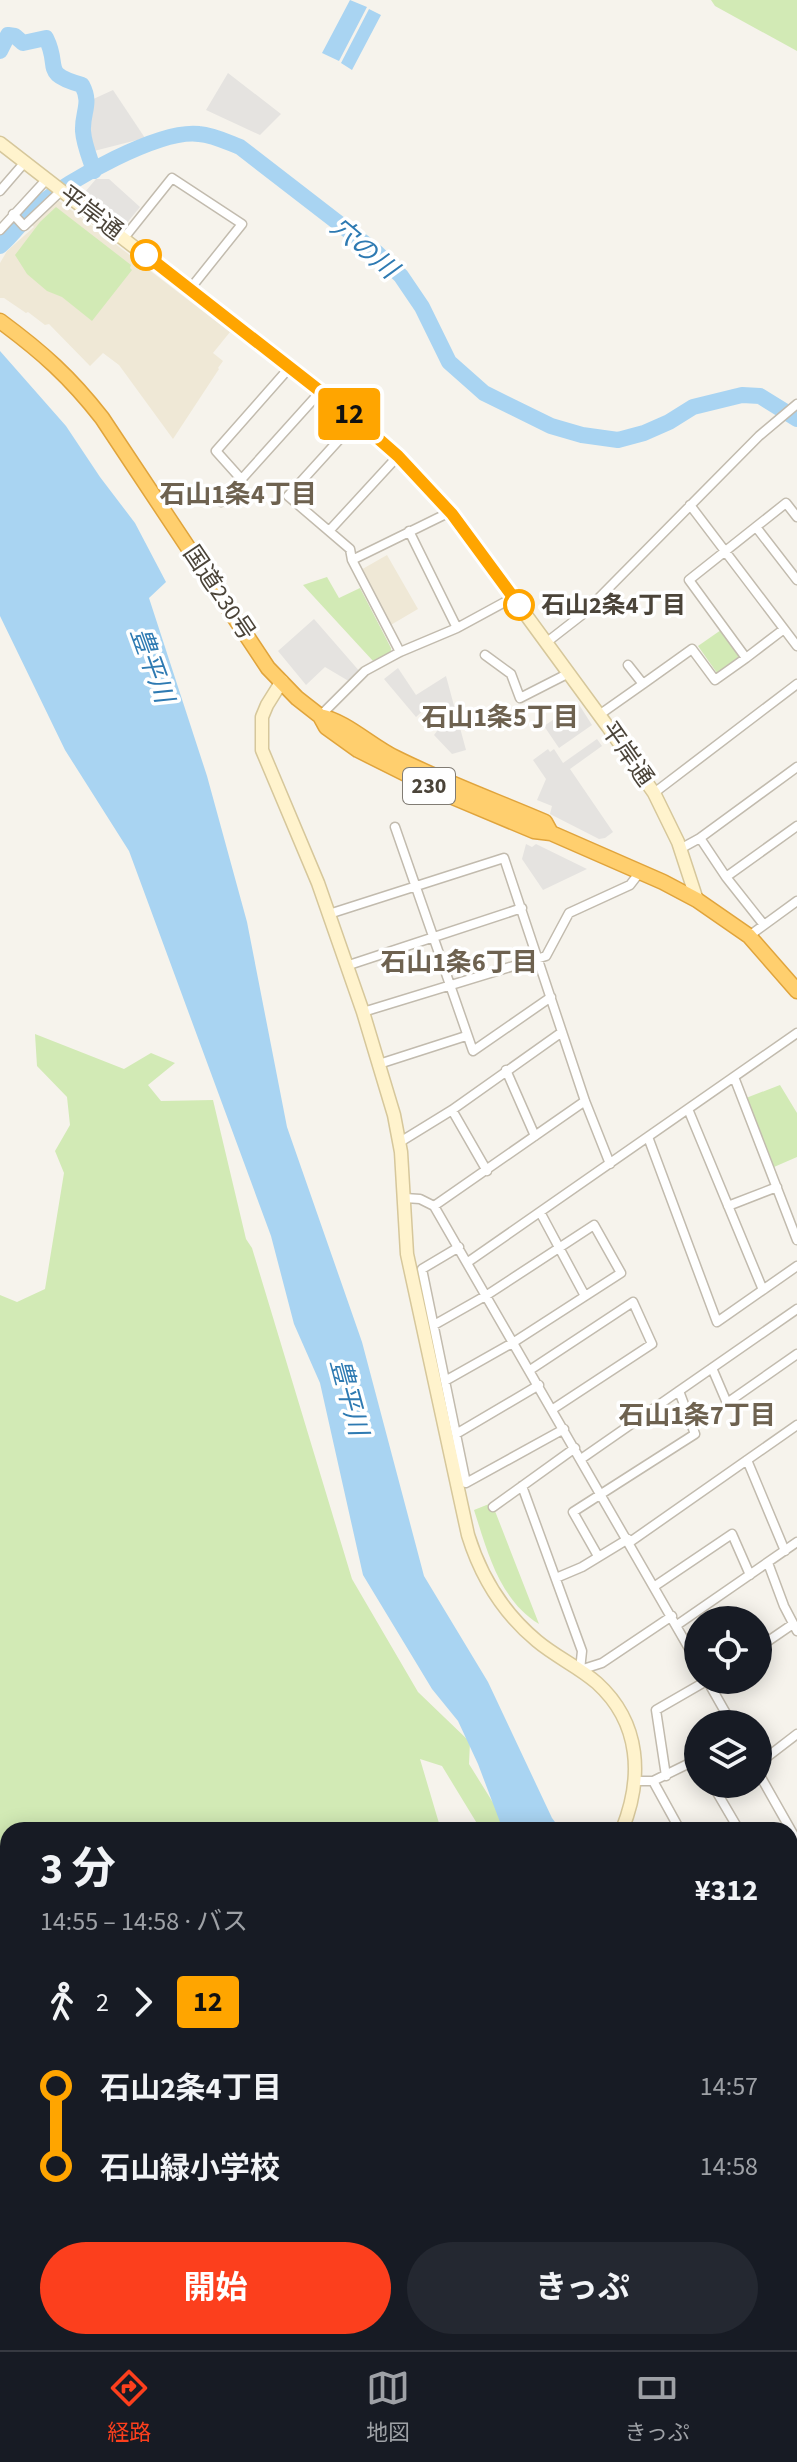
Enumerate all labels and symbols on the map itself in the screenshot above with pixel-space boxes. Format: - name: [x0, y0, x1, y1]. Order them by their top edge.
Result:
- street label: 平岸通: [52, 177, 130, 249]
- water label: 穴の川: [322, 209, 408, 289]
- unlabelled marker: [131, 240, 161, 270]
- line badge: 12: [313, 388, 385, 440]
- district label: 石山1条4丁目: [159, 476, 317, 513]
- street label: 国道230号: [174, 539, 264, 647]
- place label: 石山2条4丁目: [541, 588, 686, 623]
- marker: 石山2条4丁目: [504, 590, 534, 620]
- water label: 豊平川: [121, 622, 184, 711]
- district label: 石山1条5丁目: [421, 699, 579, 736]
- street label: 平岸通: [592, 714, 662, 794]
- road number: 230: [403, 768, 455, 804]
- district label: 石山1条6丁目: [380, 944, 538, 981]
- water label: 豊平川: [321, 1355, 378, 1442]
- district label: 石山1条7丁目: [618, 1397, 776, 1434]

